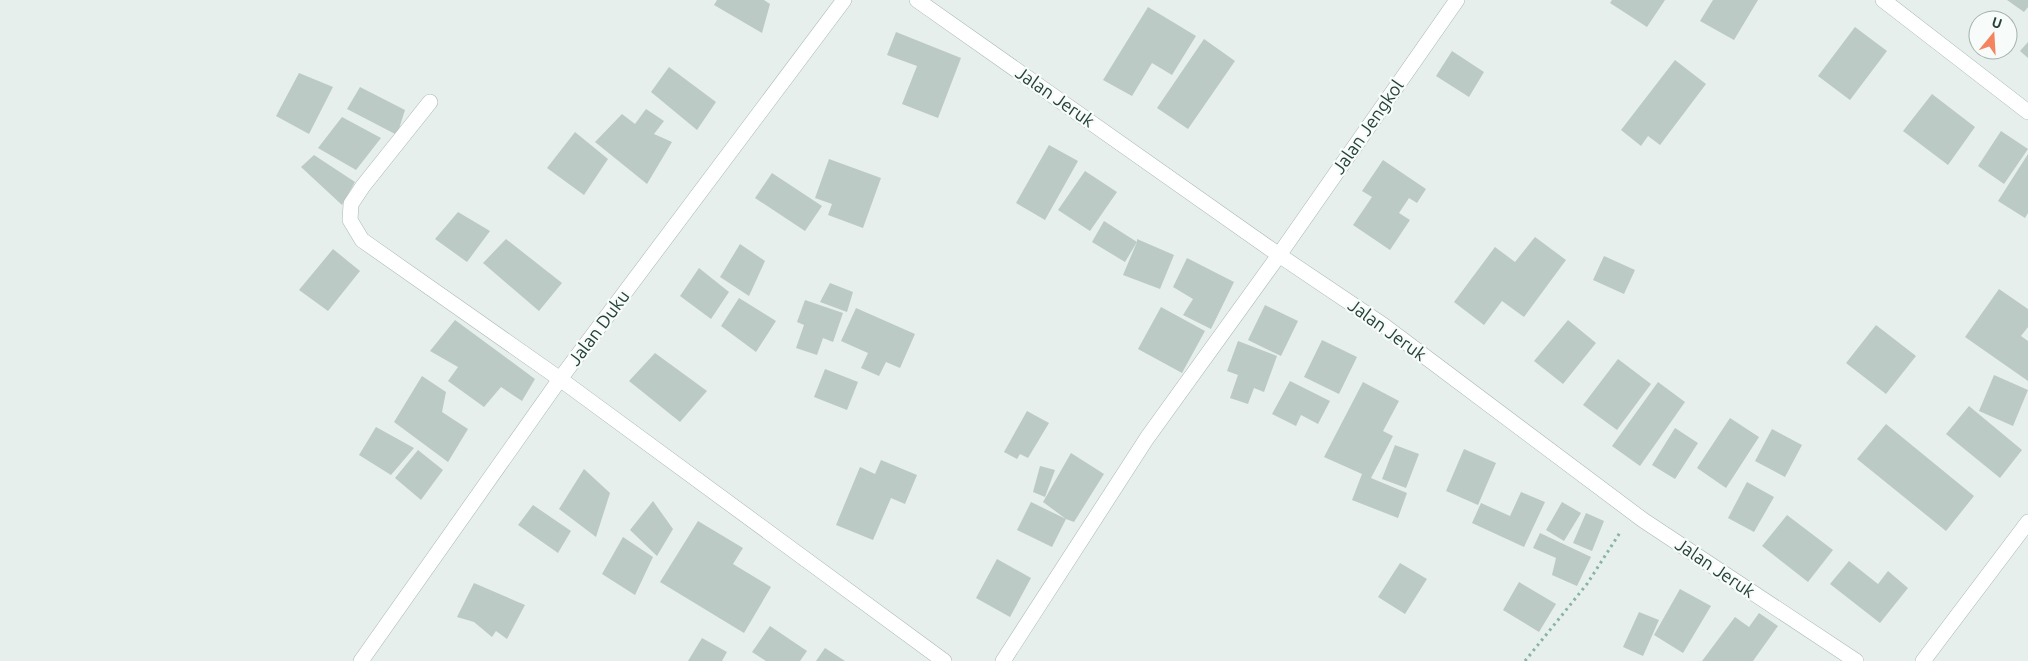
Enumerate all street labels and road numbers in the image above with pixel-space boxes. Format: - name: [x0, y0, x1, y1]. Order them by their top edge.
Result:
- street label: Jalan Jeruk: [1012, 62, 1099, 131]
- street label: Jalan Jengkol: [1327, 75, 1407, 177]
- street label: Jalan Duku: [563, 286, 633, 369]
- street label: Jalan Jeruk: [1345, 294, 1430, 364]
- street label: Jalan Jeruk: [1672, 533, 1759, 601]

